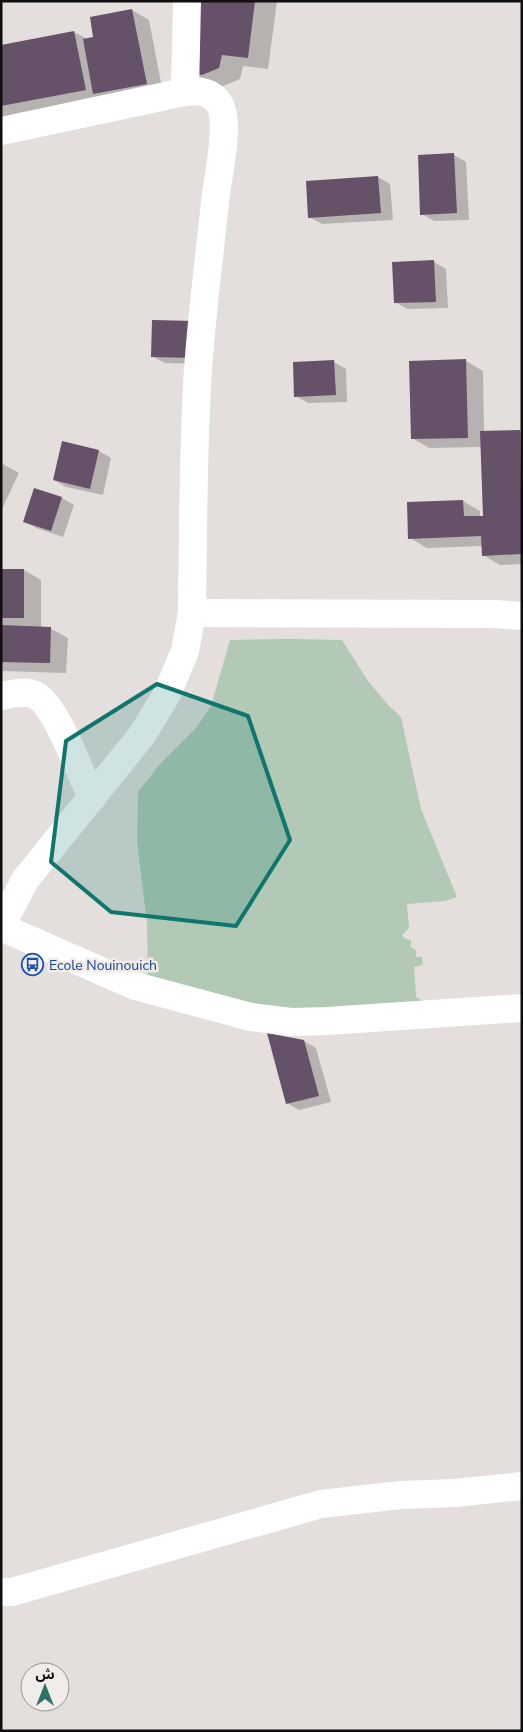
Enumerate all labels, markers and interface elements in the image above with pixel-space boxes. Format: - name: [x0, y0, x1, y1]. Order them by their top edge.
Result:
- bus stop icon: Ecole Nouinouich: [21, 953, 45, 977]
- place label: Ecole Nouinouich: [49, 956, 157, 975]
- north arrow: [20, 1662, 70, 1712]
- text: ش: [35, 1665, 55, 1684]

